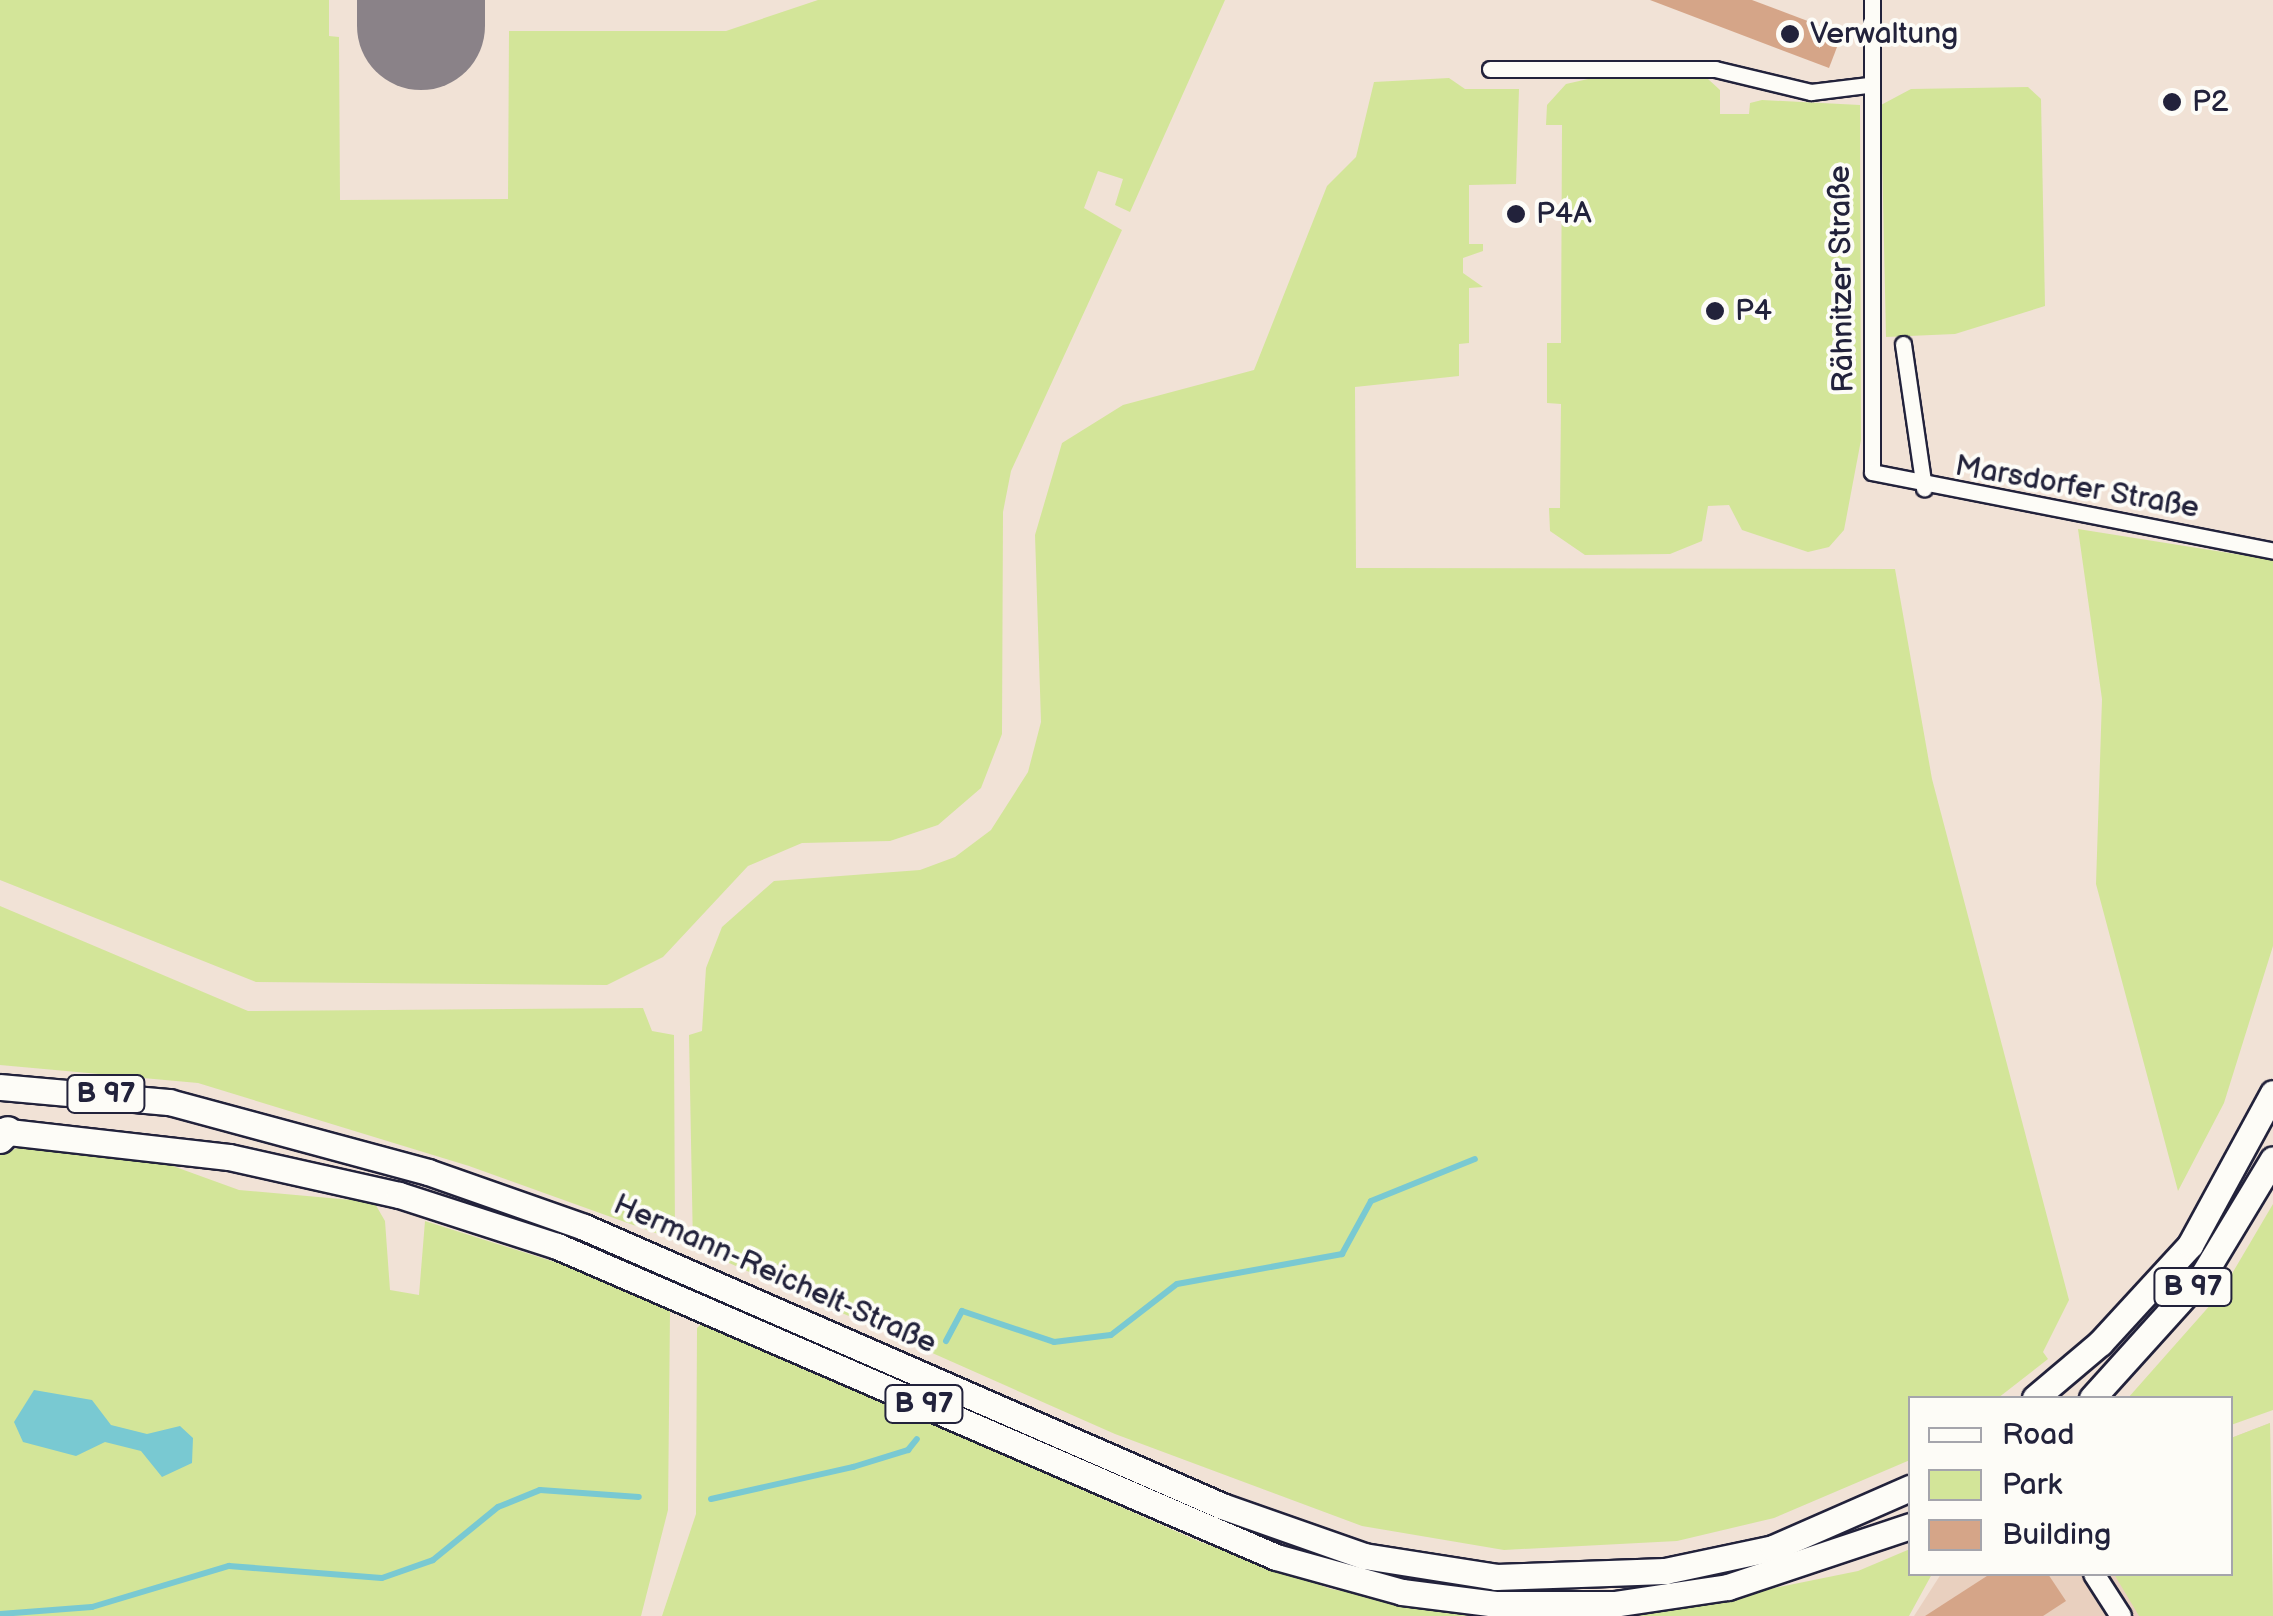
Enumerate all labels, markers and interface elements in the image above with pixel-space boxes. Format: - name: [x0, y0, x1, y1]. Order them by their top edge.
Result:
- place label: Verwaltung: [1810, 16, 1958, 52]
- marker: Verwaltung: [1779, 23, 1801, 45]
- place label: P2: [2192, 84, 2229, 120]
- marker: P2: [2161, 91, 2183, 113]
- street label: Rähnitzer Straße: [1822, 165, 1862, 393]
- place label: P4A: [1536, 196, 1591, 232]
- marker: P4A: [1505, 203, 1527, 225]
- place label: P4: [1735, 293, 1772, 329]
- marker: P4: [1704, 300, 1726, 322]
- street label: Marsdorfer Straße: [1952, 448, 2202, 526]
- road number: B 97: [66, 1071, 146, 1117]
- street label: Hermann-Reichelt-Straße: [608, 1186, 942, 1362]
- road number: B 97: [2153, 1264, 2233, 1310]
- road number: B 97: [884, 1381, 964, 1427]
- legend: [1908, 1396, 2233, 1576]
- text: Road: [2002, 1417, 2075, 1453]
- text: Park: [2002, 1467, 2062, 1503]
- text: Building: [2002, 1517, 2111, 1553]

